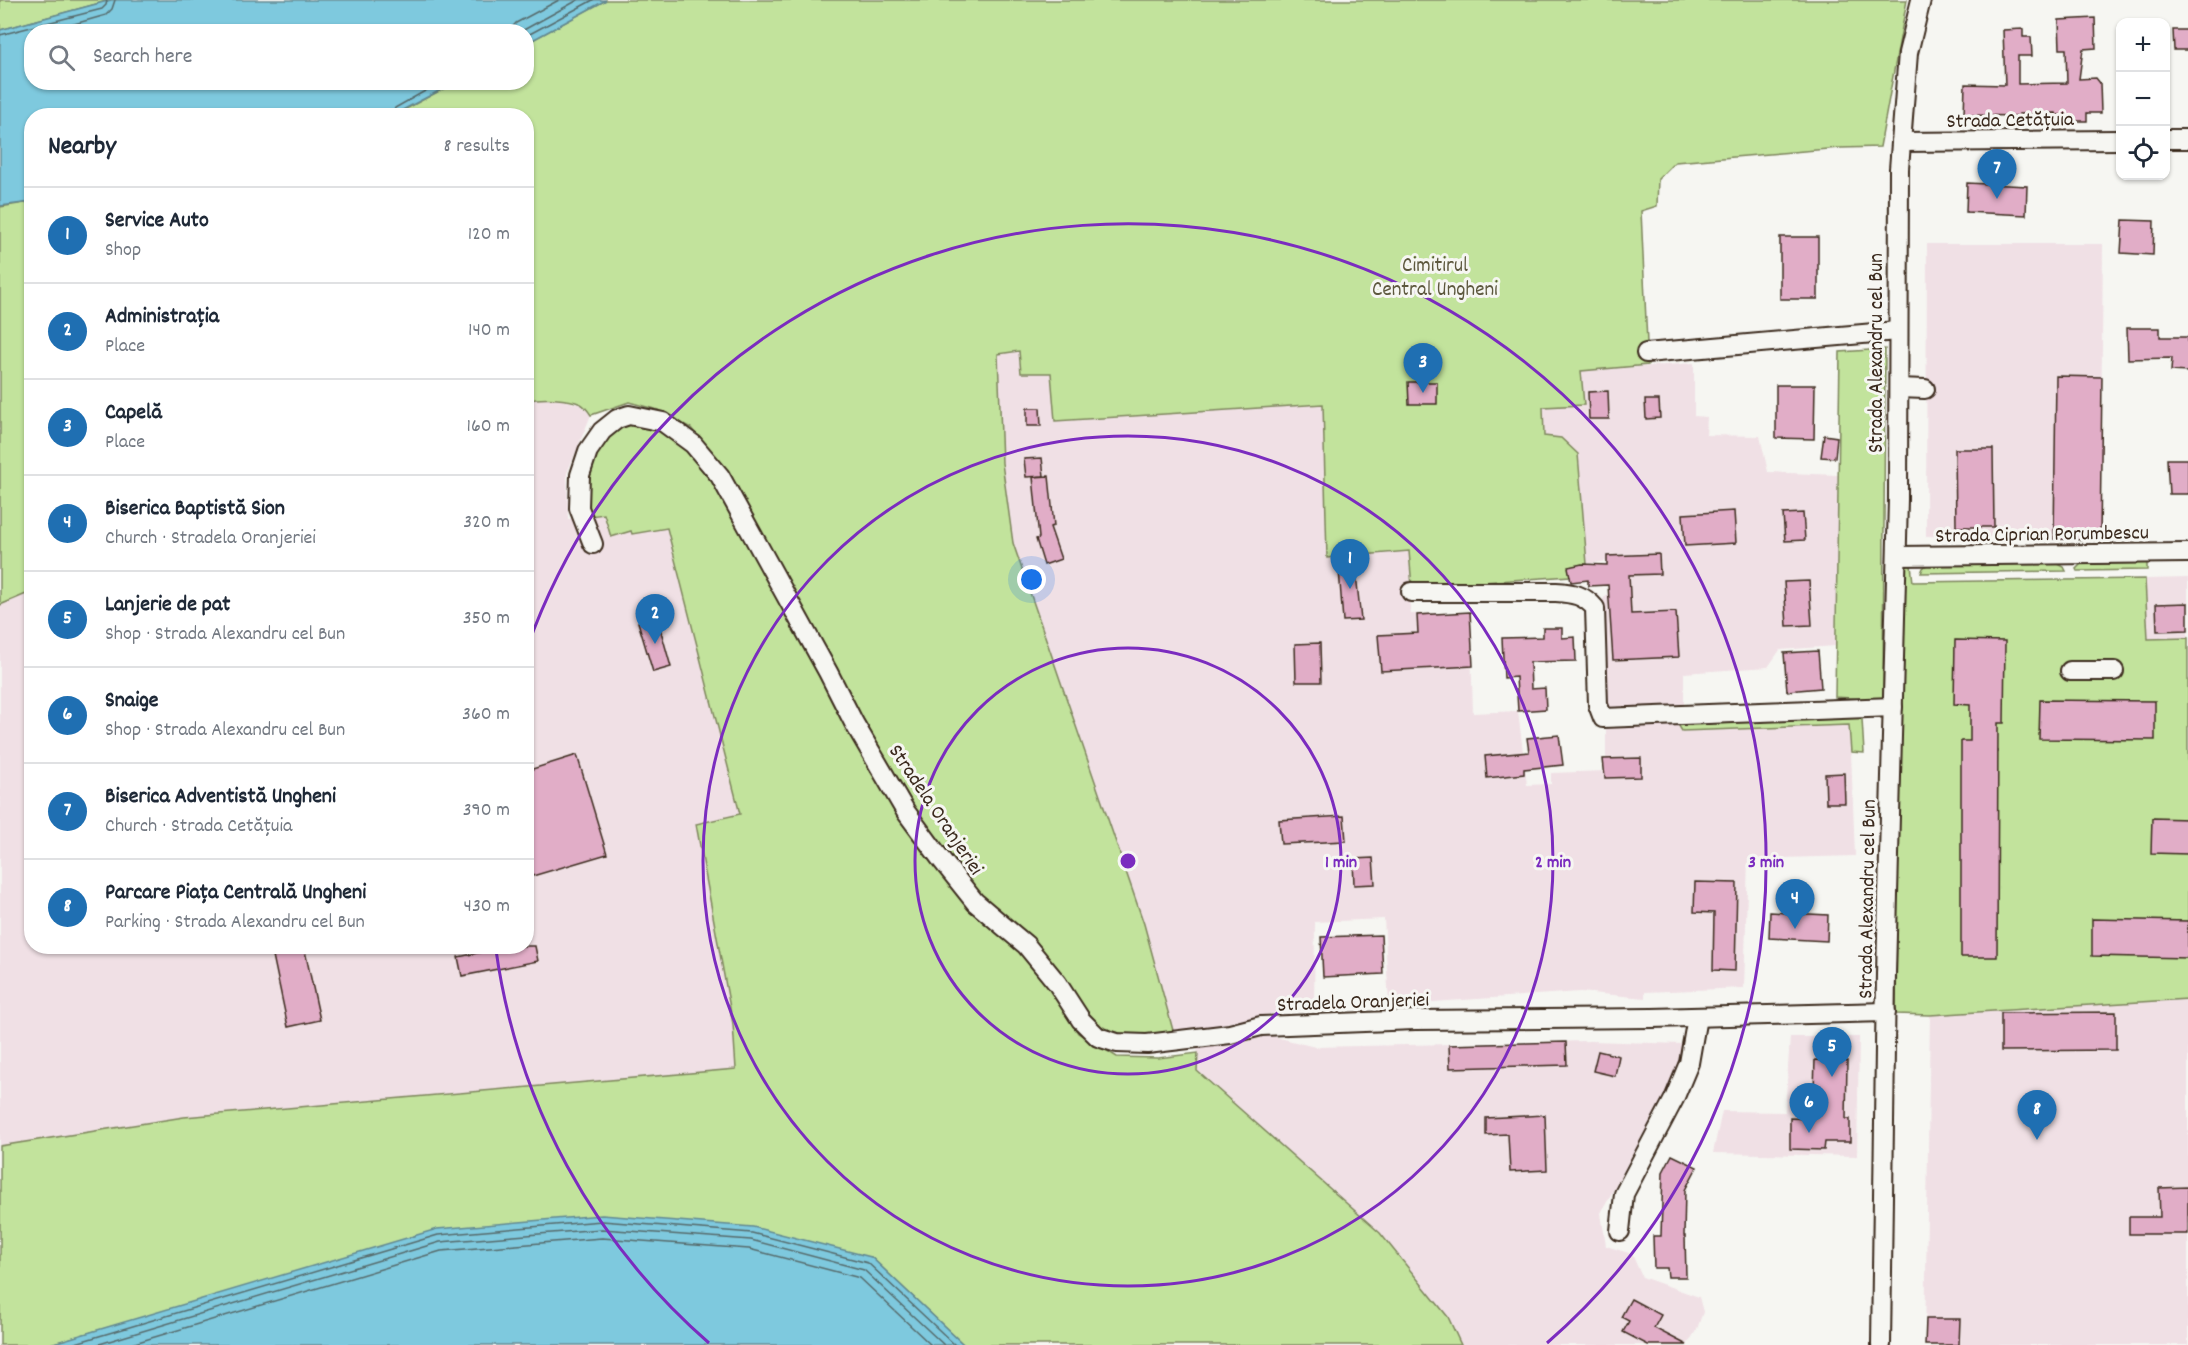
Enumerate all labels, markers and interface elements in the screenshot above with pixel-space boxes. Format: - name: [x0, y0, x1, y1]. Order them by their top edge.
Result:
- map controls: [2116, 18, 2170, 180]
- button: +: [2116, 18, 2170, 72]
- search box: [24, 24, 534, 90]
- icon: search: [45, 41, 78, 74]
- text: Search here: [93, 42, 192, 73]
- button: −: [2116, 72, 2170, 126]
- street label: Strada Cetățuia: [1946, 106, 2075, 138]
- button: locate: [2116, 126, 2170, 180]
- text: Nearby: [48, 129, 116, 166]
- text: 8 results: [444, 133, 510, 161]
- pin: 7: [1978, 150, 2016, 199]
- text: Service Auto: [105, 206, 209, 237]
- text: 1: [65, 221, 70, 249]
- text: 120 m: [468, 221, 510, 249]
- text: Shop: [105, 237, 141, 265]
- park label: Cimitirul Central Ungheni: [1372, 252, 1498, 306]
- street label: Strada Alexandru cel Bun: [1863, 253, 1893, 453]
- text: Administrația: [105, 302, 219, 333]
- text: 2: [63, 317, 72, 345]
- text: 140 m: [468, 317, 510, 345]
- text: Place: [105, 333, 145, 361]
- pin: 3: [1404, 344, 1442, 393]
- text: Capelă: [105, 398, 162, 429]
- text: 3: [63, 413, 72, 441]
- text: 160 m: [467, 413, 510, 441]
- text: Place: [105, 429, 145, 457]
- text: Biserica Baptistă Sion: [105, 494, 285, 525]
- text: 4: [63, 509, 72, 537]
- text: 320 m: [463, 509, 510, 537]
- street label: Strada Ciprian Porumbescu: [1935, 519, 2149, 553]
- text: Church · Stradela Oranjeriei: [105, 525, 316, 553]
- pin: 1: [1330, 540, 1370, 589]
- your location: [1017, 565, 1046, 594]
- text: Lanjerie de pat: [105, 590, 230, 621]
- pin: 2: [636, 594, 674, 644]
- text: 5: [63, 605, 72, 633]
- text: 350 m: [463, 605, 510, 633]
- text: Shop · Strada Alexandru cel Bun: [105, 621, 345, 649]
- text: Snaige: [105, 686, 159, 717]
- text: 6: [63, 701, 72, 729]
- text: 360 m: [462, 701, 510, 729]
- text: Shop · Strada Alexandru cel Bun: [105, 717, 345, 745]
- street label: Stradela Oranjeriei: [880, 739, 990, 882]
- text: Biserica Adventistă Ungheni: [105, 782, 336, 813]
- text: 7: [64, 797, 71, 825]
- text: 390 m: [463, 797, 510, 825]
- street label: Strada Alexandru cel Bun: [1852, 799, 1886, 999]
- text: Church · Strada Cetățuia: [105, 813, 292, 841]
- centre of rings: [1118, 851, 1138, 871]
- text: 1 min: [1325, 851, 1357, 876]
- text: 2 min: [1535, 851, 1571, 876]
- text: 3 min: [1748, 851, 1784, 876]
- text: Parcare Piața Centrală Ungheni: [105, 878, 366, 909]
- pin: 4: [1776, 880, 1814, 929]
- text: 8: [63, 893, 72, 921]
- text: 430 m: [464, 893, 510, 921]
- text: Parking · Strada Alexandru cel Bun: [105, 909, 365, 937]
- street label: Stradela Oranjeriei: [1277, 986, 1430, 1022]
- pin: 5: [1812, 1028, 1852, 1077]
- pin: 6: [1790, 1084, 1828, 1133]
- pin: 8: [2018, 1090, 2056, 1140]

